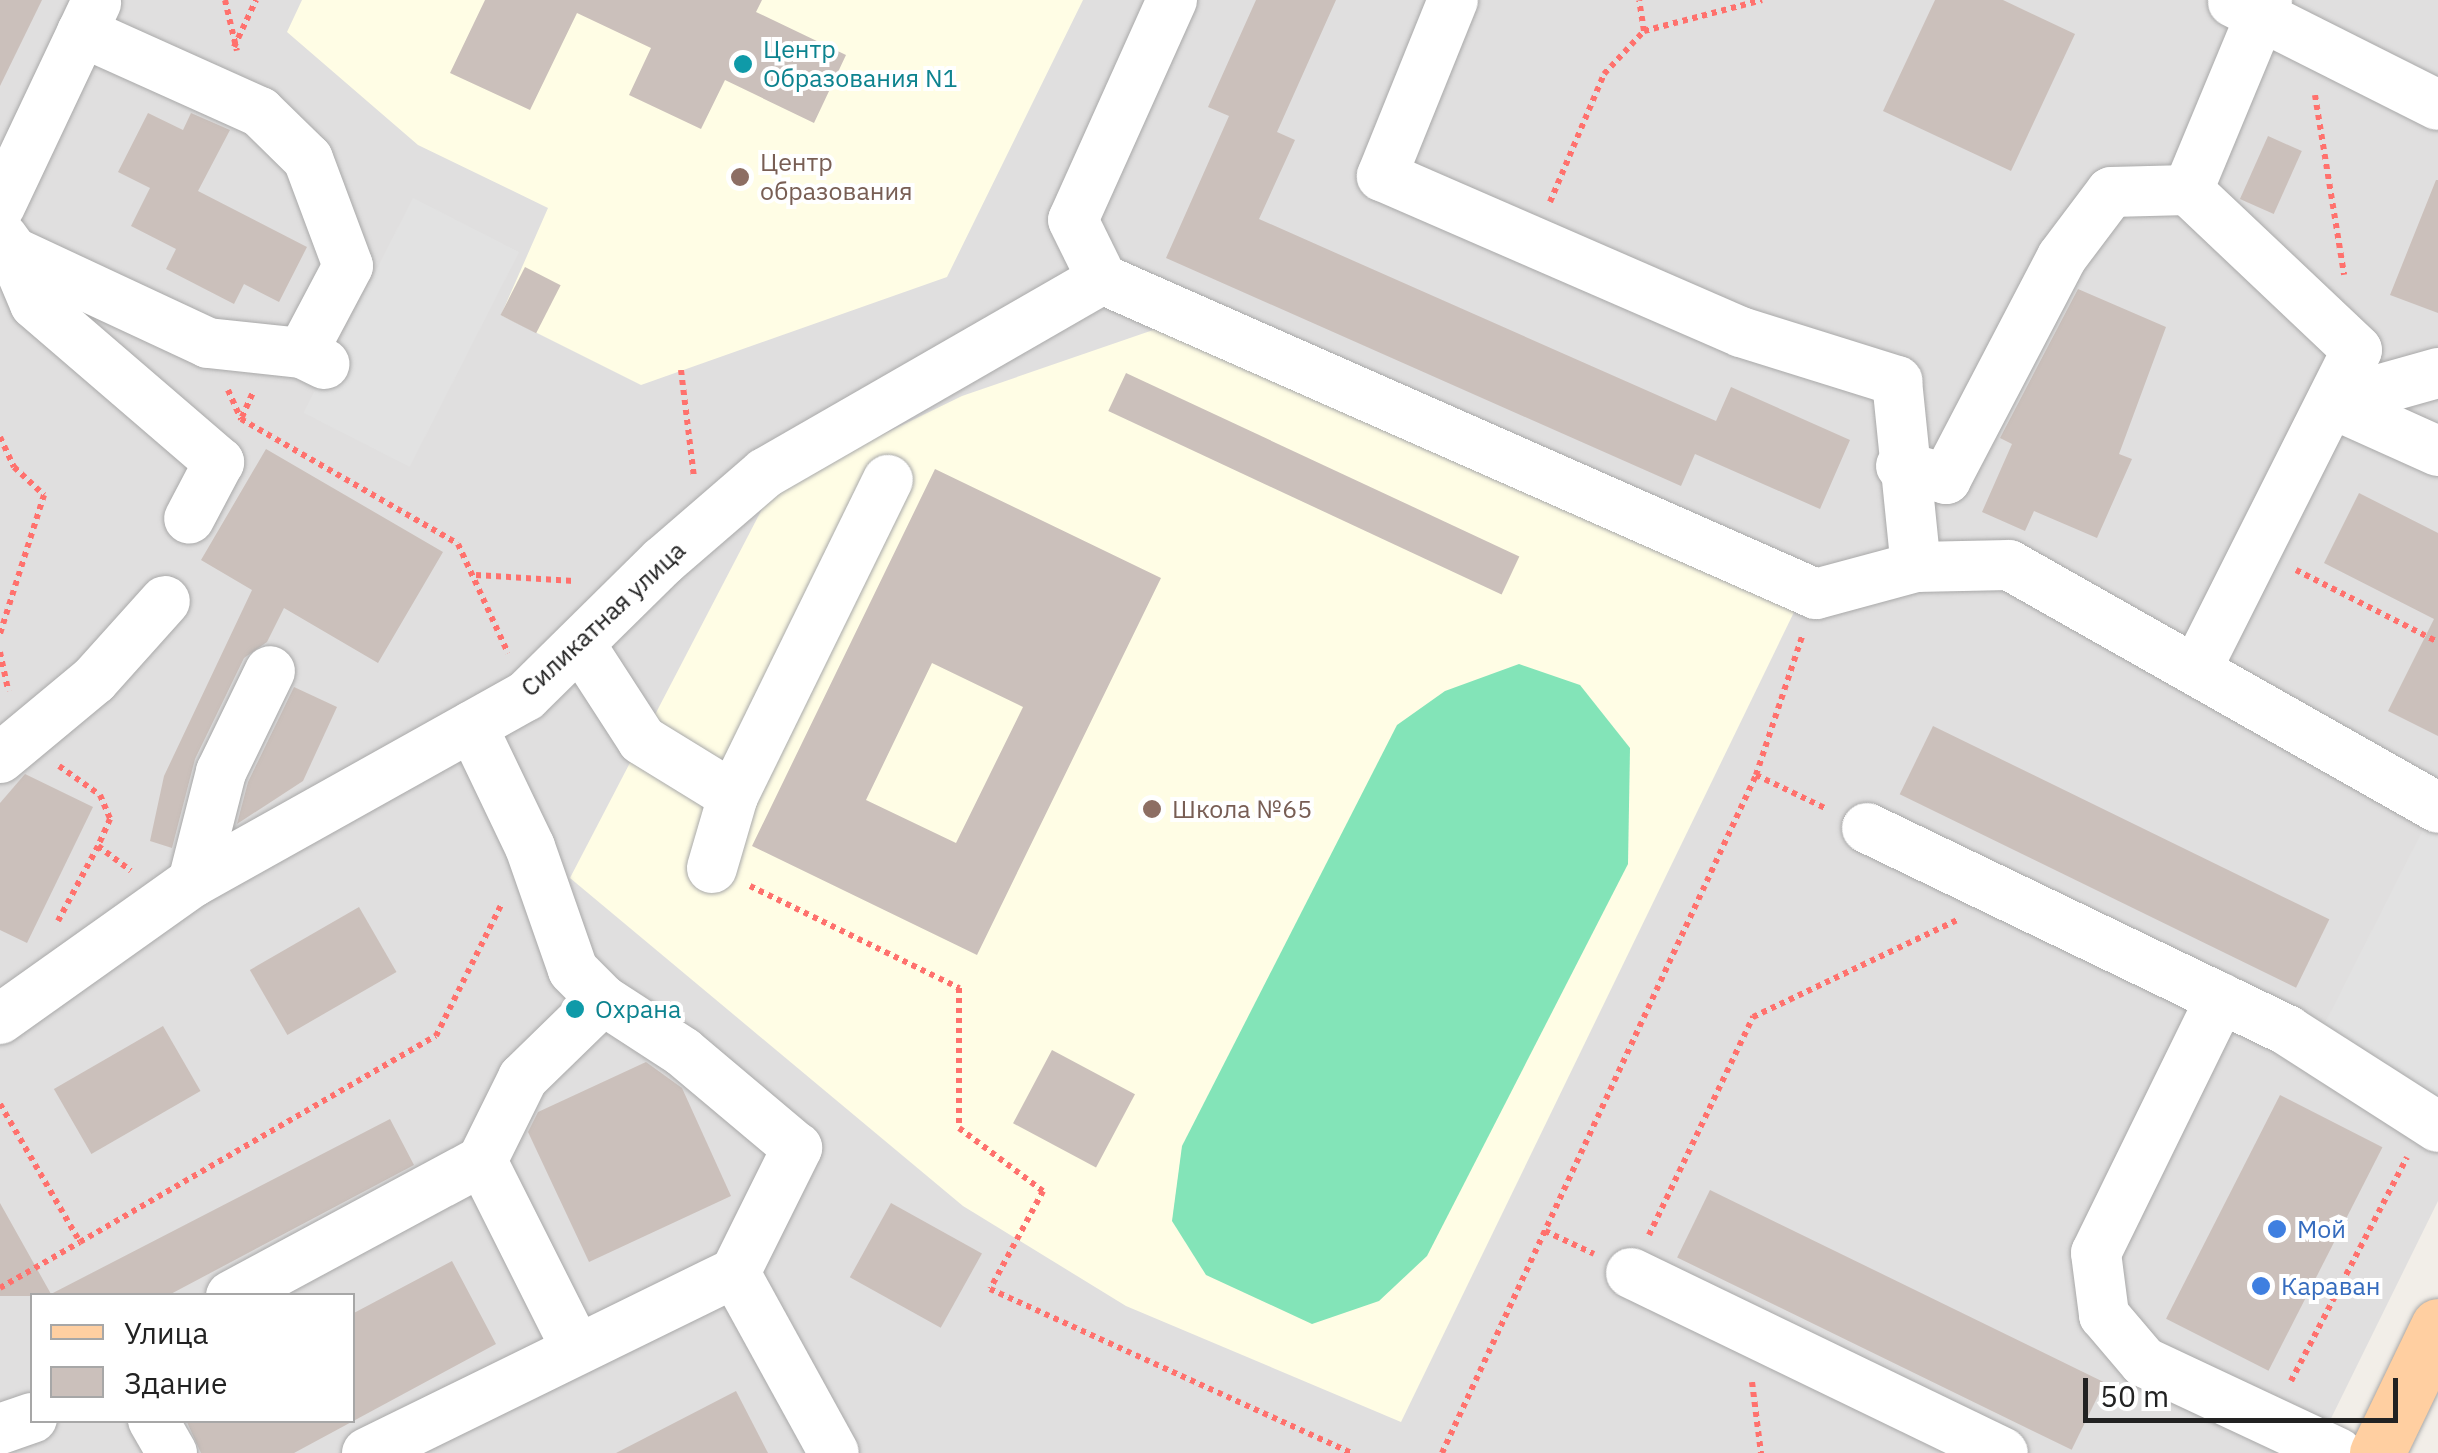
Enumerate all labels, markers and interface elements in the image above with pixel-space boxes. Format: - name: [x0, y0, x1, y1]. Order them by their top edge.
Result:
- place label: Центр Образования N1: [763, 35, 958, 94]
- marker: Центр Образования N1: [732, 53, 754, 75]
- place label: Центр образования: [760, 148, 913, 207]
- marker: Центр образования: [729, 166, 751, 188]
- street label: Силикатная улица: [515, 535, 691, 703]
- place label: Школа №65: [1172, 794, 1312, 824]
- marker: Школа №65: [1141, 798, 1163, 820]
- place label: Охрана: [595, 994, 681, 1024]
- marker: Охрана: [564, 998, 586, 1020]
- place label: Мой: [2297, 1214, 2346, 1244]
- marker: Мой: [2266, 1218, 2288, 1240]
- place label: Караван: [2281, 1271, 2380, 1301]
- marker: Караван: [2250, 1275, 2272, 1297]
- legend: [30, 1293, 355, 1423]
- text: Улица: [124, 1313, 209, 1352]
- scale bar: [2088, 1358, 2403, 1420]
- text: Здание: [124, 1363, 227, 1402]
- text: 50 m: [2100, 1376, 2169, 1415]

